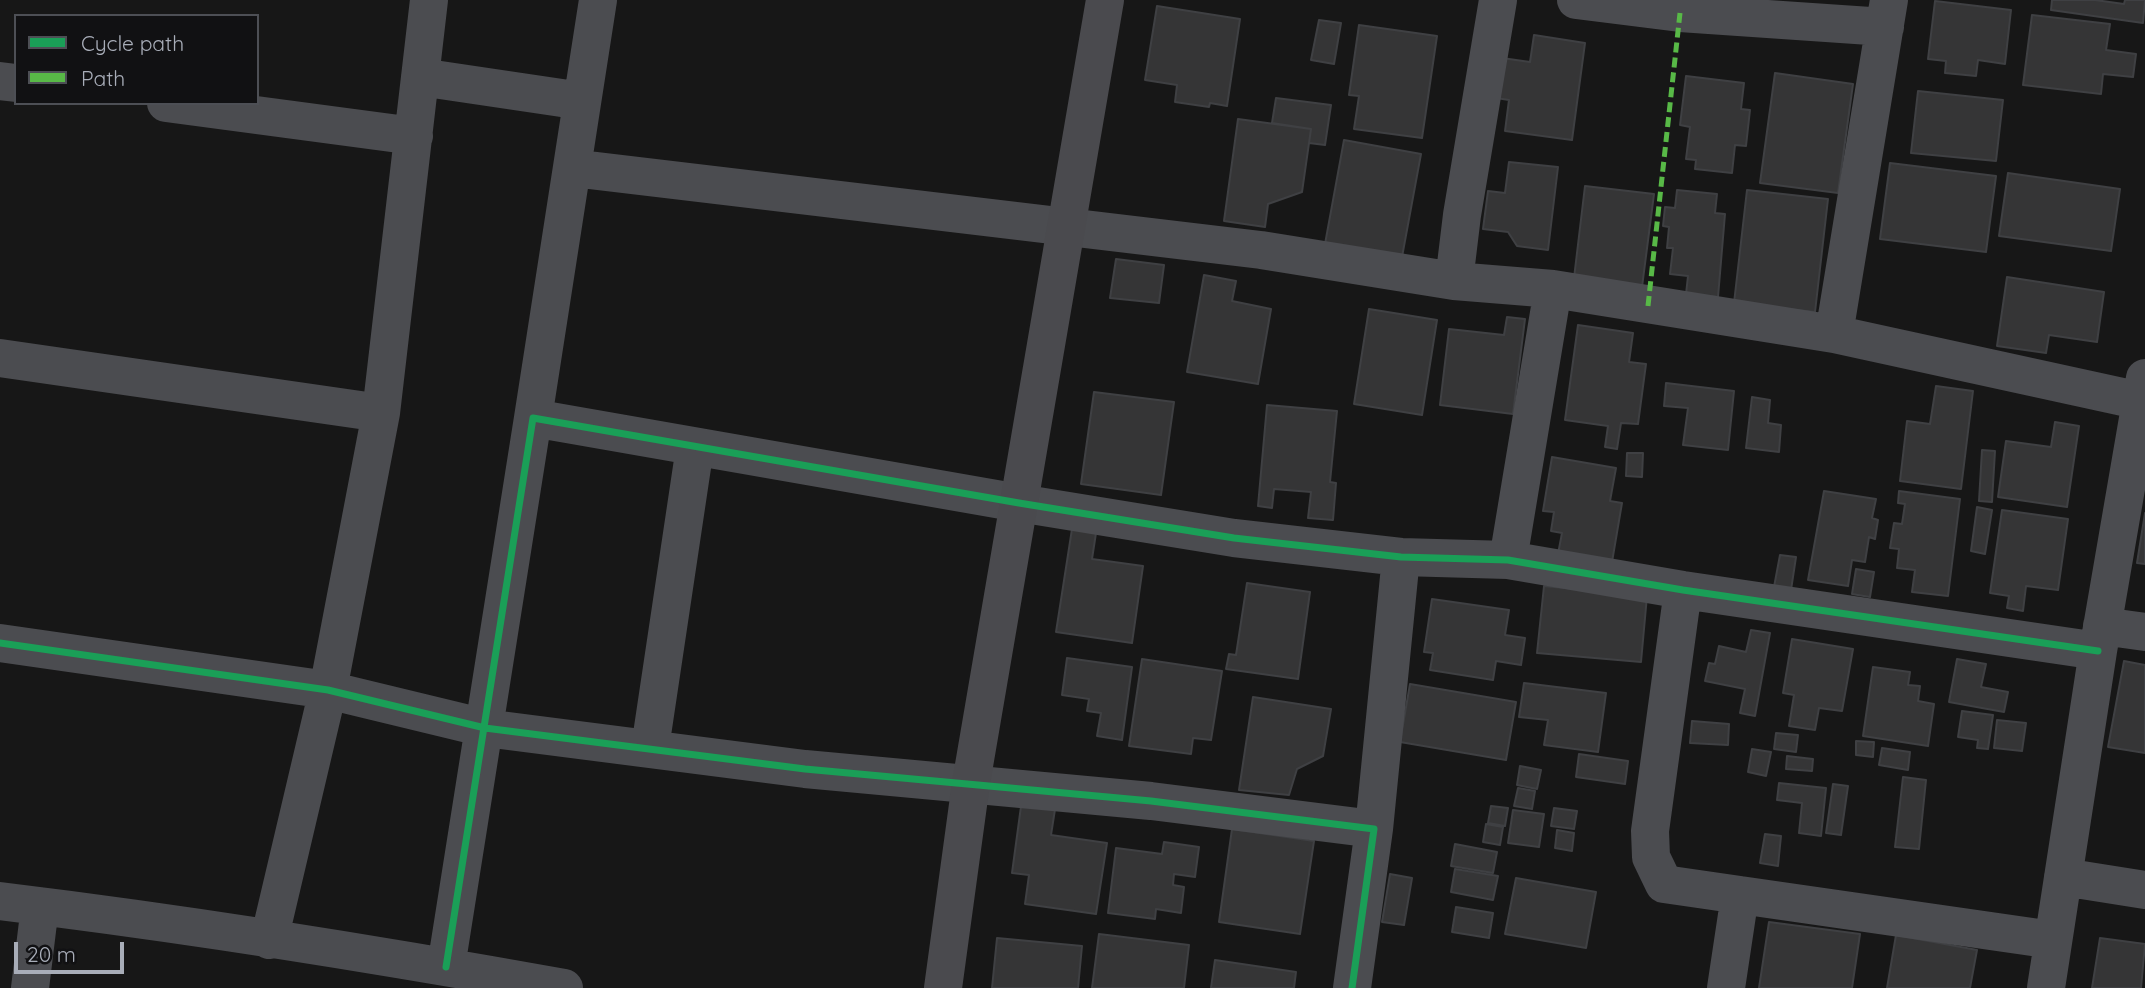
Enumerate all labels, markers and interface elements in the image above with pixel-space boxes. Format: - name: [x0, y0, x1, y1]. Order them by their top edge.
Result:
- legend: [14, 14, 259, 105]
- text: Cycle path: [81, 30, 184, 56]
- text: Path: [81, 65, 125, 91]
- scale bar: [18, 928, 128, 972]
- text: 20 m: [27, 941, 76, 967]

